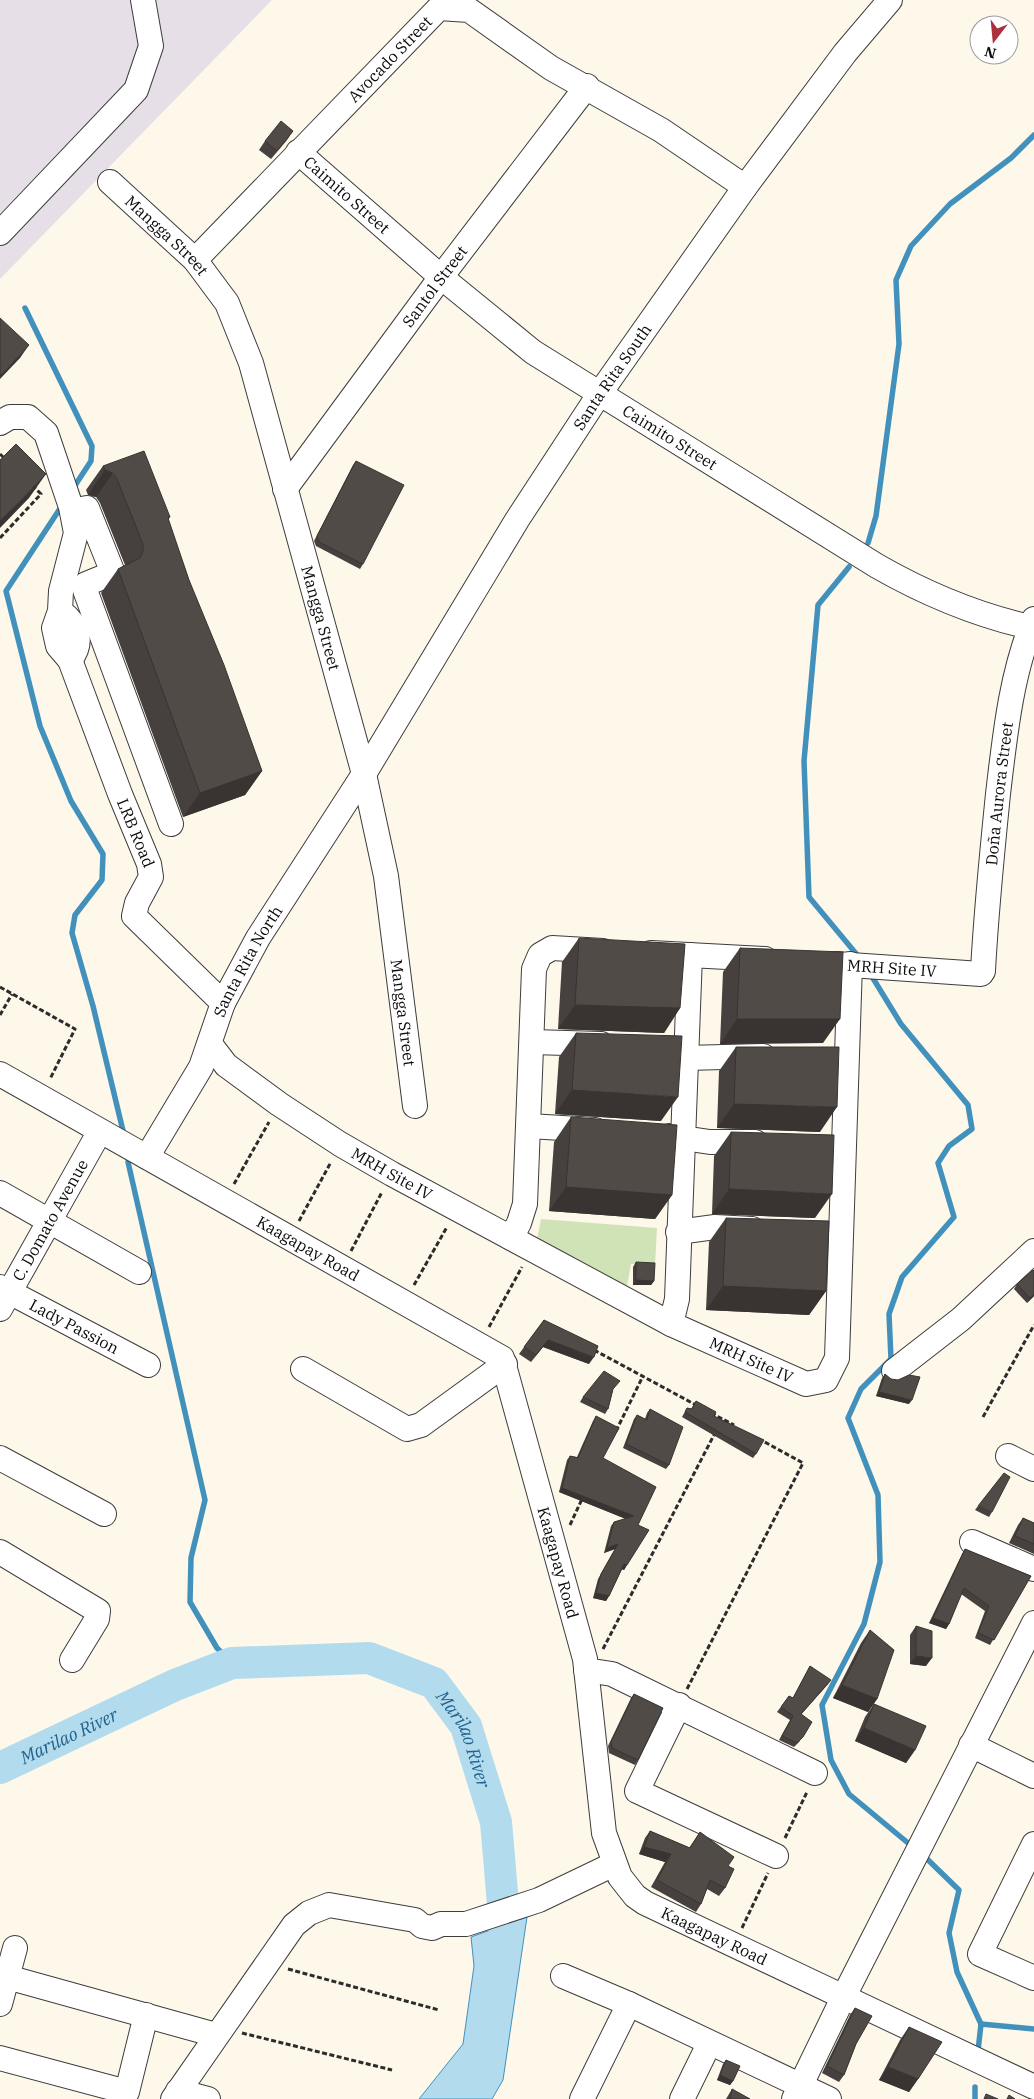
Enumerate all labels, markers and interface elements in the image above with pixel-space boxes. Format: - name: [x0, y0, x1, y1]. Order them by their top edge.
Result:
- street label: Avocado Street: [343, 11, 436, 106]
- north arrow: [969, 15, 1019, 65]
- text: N: [983, 42, 998, 63]
- street label: Caimito Street: [300, 152, 394, 238]
- street label: Mangga Street: [121, 191, 213, 279]
- street label: Santol Street: [398, 241, 472, 331]
- street label: Santa Rita South: [569, 320, 656, 434]
- street label: Caimito Street: [619, 400, 721, 474]
- street label: Mangga Street: [297, 563, 345, 673]
- street label: Doña Aurora Street: [981, 720, 1017, 866]
- street label: LRB Road: [113, 795, 159, 871]
- street label: Santa Rita North: [209, 902, 286, 1020]
- street label: MRH Site IV: [846, 955, 938, 981]
- street label: Mangga Street: [387, 958, 420, 1068]
- street label: MRH Site IV: [348, 1143, 436, 1204]
- street label: C. Domato Avenue: [8, 1156, 92, 1285]
- street label: Kaagapay Road: [253, 1211, 363, 1285]
- street label: Lady Passion: [26, 1294, 123, 1358]
- street label: MRH Site IV: [706, 1332, 797, 1387]
- street label: Kaagapay Road: [534, 1505, 583, 1621]
- water label: Marilao River: [431, 1685, 496, 1791]
- water label: Marilao River: [15, 1702, 122, 1769]
- street label: Kaagapay Road: [658, 1902, 771, 1970]

